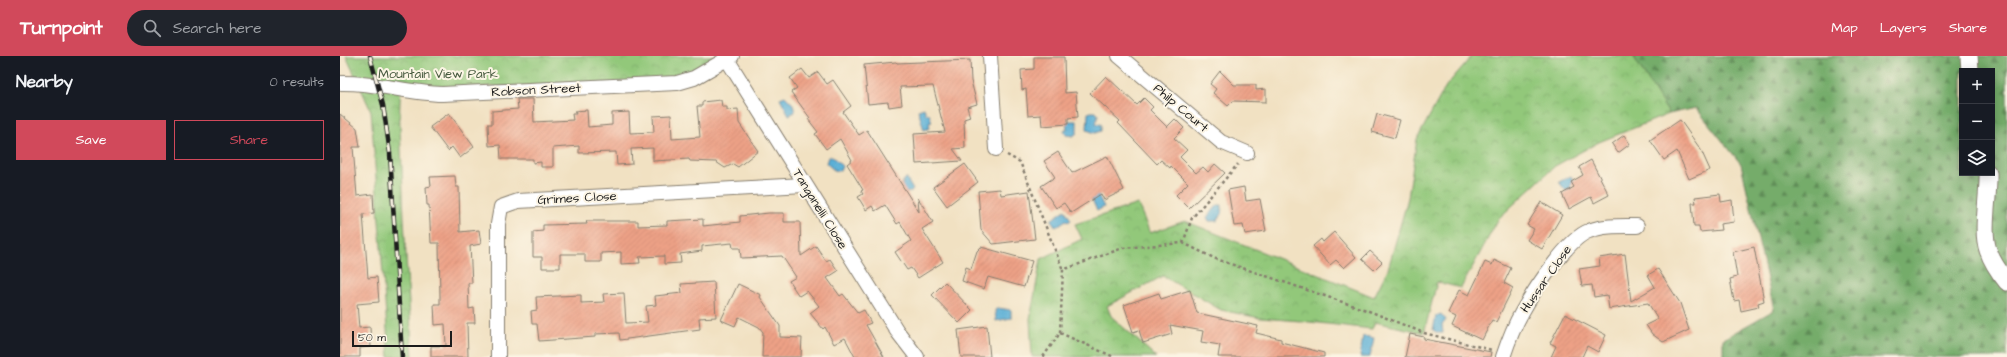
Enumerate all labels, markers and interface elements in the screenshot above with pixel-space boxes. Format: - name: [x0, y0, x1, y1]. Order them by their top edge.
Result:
- search box: [127, 10, 407, 46]
- text: Turnpoint: [20, 15, 103, 42]
- icon: search: [141, 17, 163, 39]
- text: Search here: [173, 18, 261, 39]
- text: Map: [1831, 18, 1858, 38]
- text: Layers: [1880, 18, 1927, 38]
- text: Share: [1949, 18, 1987, 38]
- park label: Mountain View Park: [378, 65, 498, 83]
- map controls: [1959, 68, 1995, 176]
- button: +: [1959, 68, 1995, 104]
- text: Nearby: [16, 70, 73, 94]
- text: 0 results: [269, 73, 324, 91]
- street label: Robson Street: [491, 79, 582, 101]
- street label: Philp Court: [1150, 80, 1213, 137]
- button: −: [1959, 104, 1995, 140]
- button: Save: [16, 120, 166, 160]
- button: Share: [174, 120, 324, 160]
- button: layers: [1959, 140, 1995, 176]
- street label: Tanganelli Close: [787, 165, 852, 253]
- street label: Grimes Close: [537, 187, 617, 209]
- street label: Hussar Close: [1516, 242, 1576, 316]
- scale bar: [352, 329, 452, 348]
- text: 50 m: [358, 330, 386, 345]

